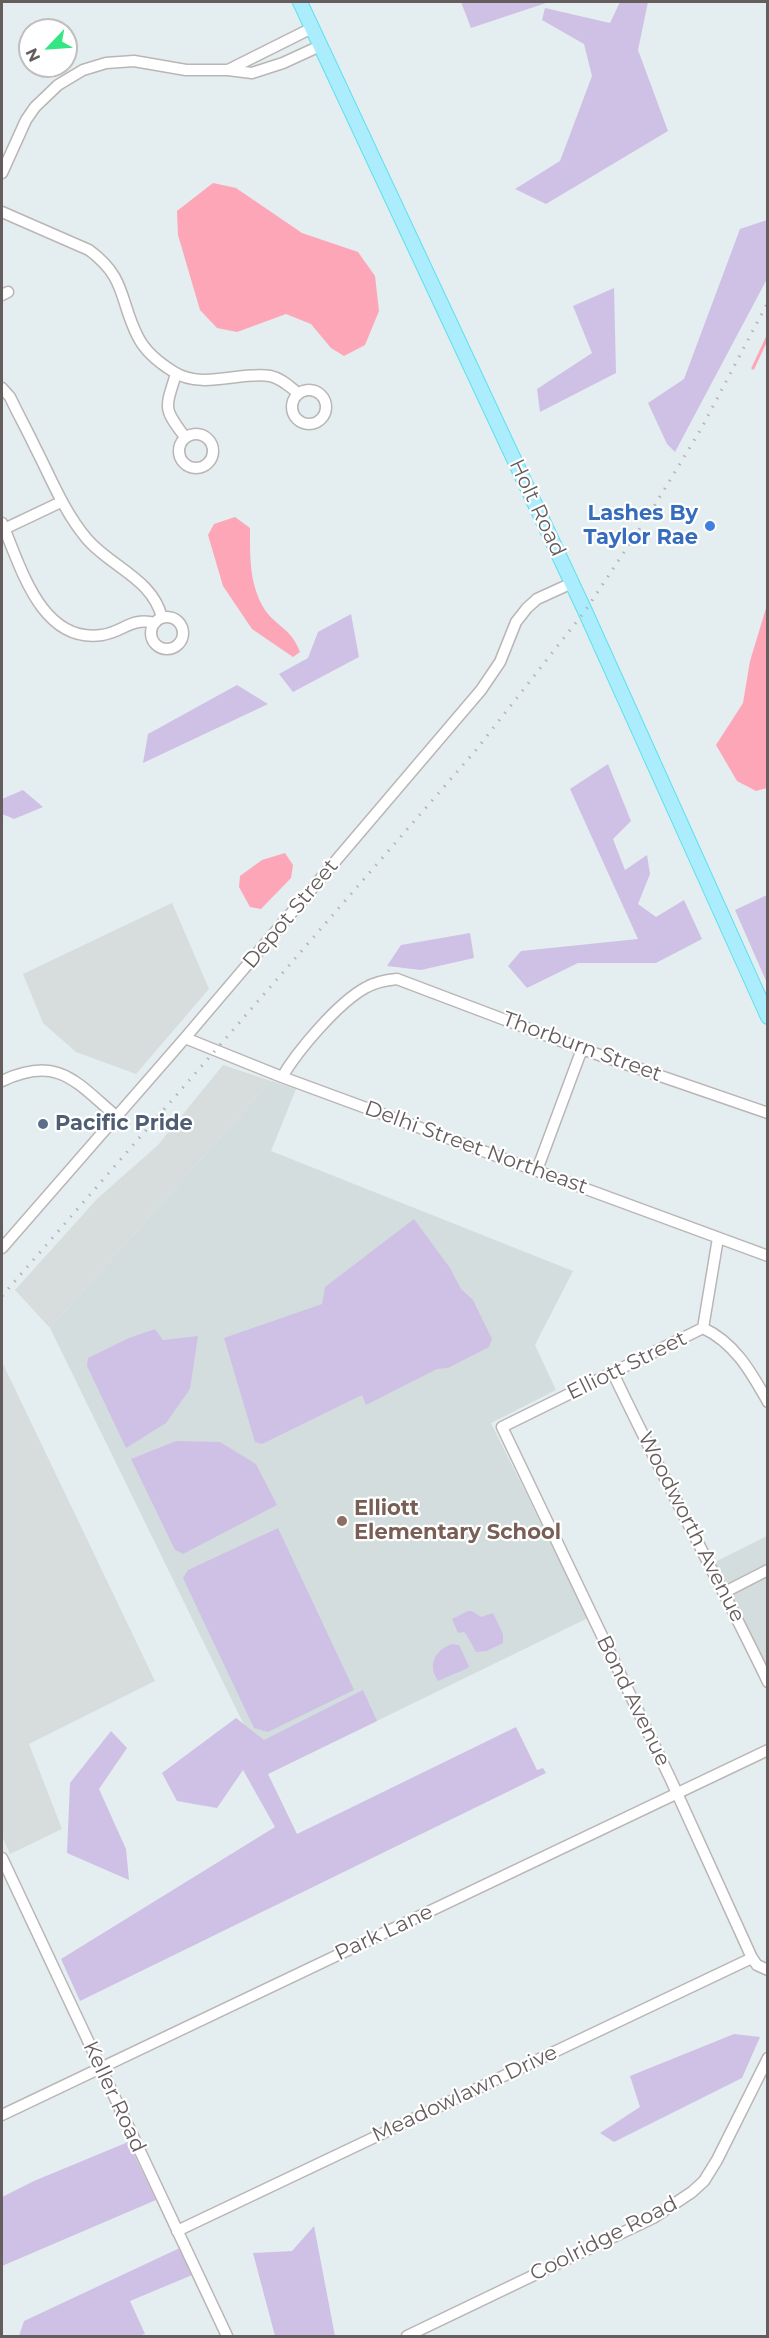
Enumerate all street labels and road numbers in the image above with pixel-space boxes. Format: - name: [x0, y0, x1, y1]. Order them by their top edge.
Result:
- street label: Holt Road: [503, 455, 571, 561]
- street label: Depot Street: [238, 854, 344, 974]
- street label: Thorburn Street: [499, 1007, 665, 1087]
- street label: Delhi Street Northeast: [361, 1096, 591, 1200]
- street label: Elliott Street: [563, 1326, 691, 1406]
- street label: Woodworth Avenue: [632, 1428, 750, 1626]
- street label: Bond Avenue: [591, 1632, 675, 1770]
- street label: Park Lane: [331, 1899, 437, 1967]
- street label: Keller Road: [77, 2037, 151, 2157]
- street label: Meadowlawn Drive: [368, 2040, 562, 2148]
- street label: Coolridge Road: [526, 2191, 682, 2287]

